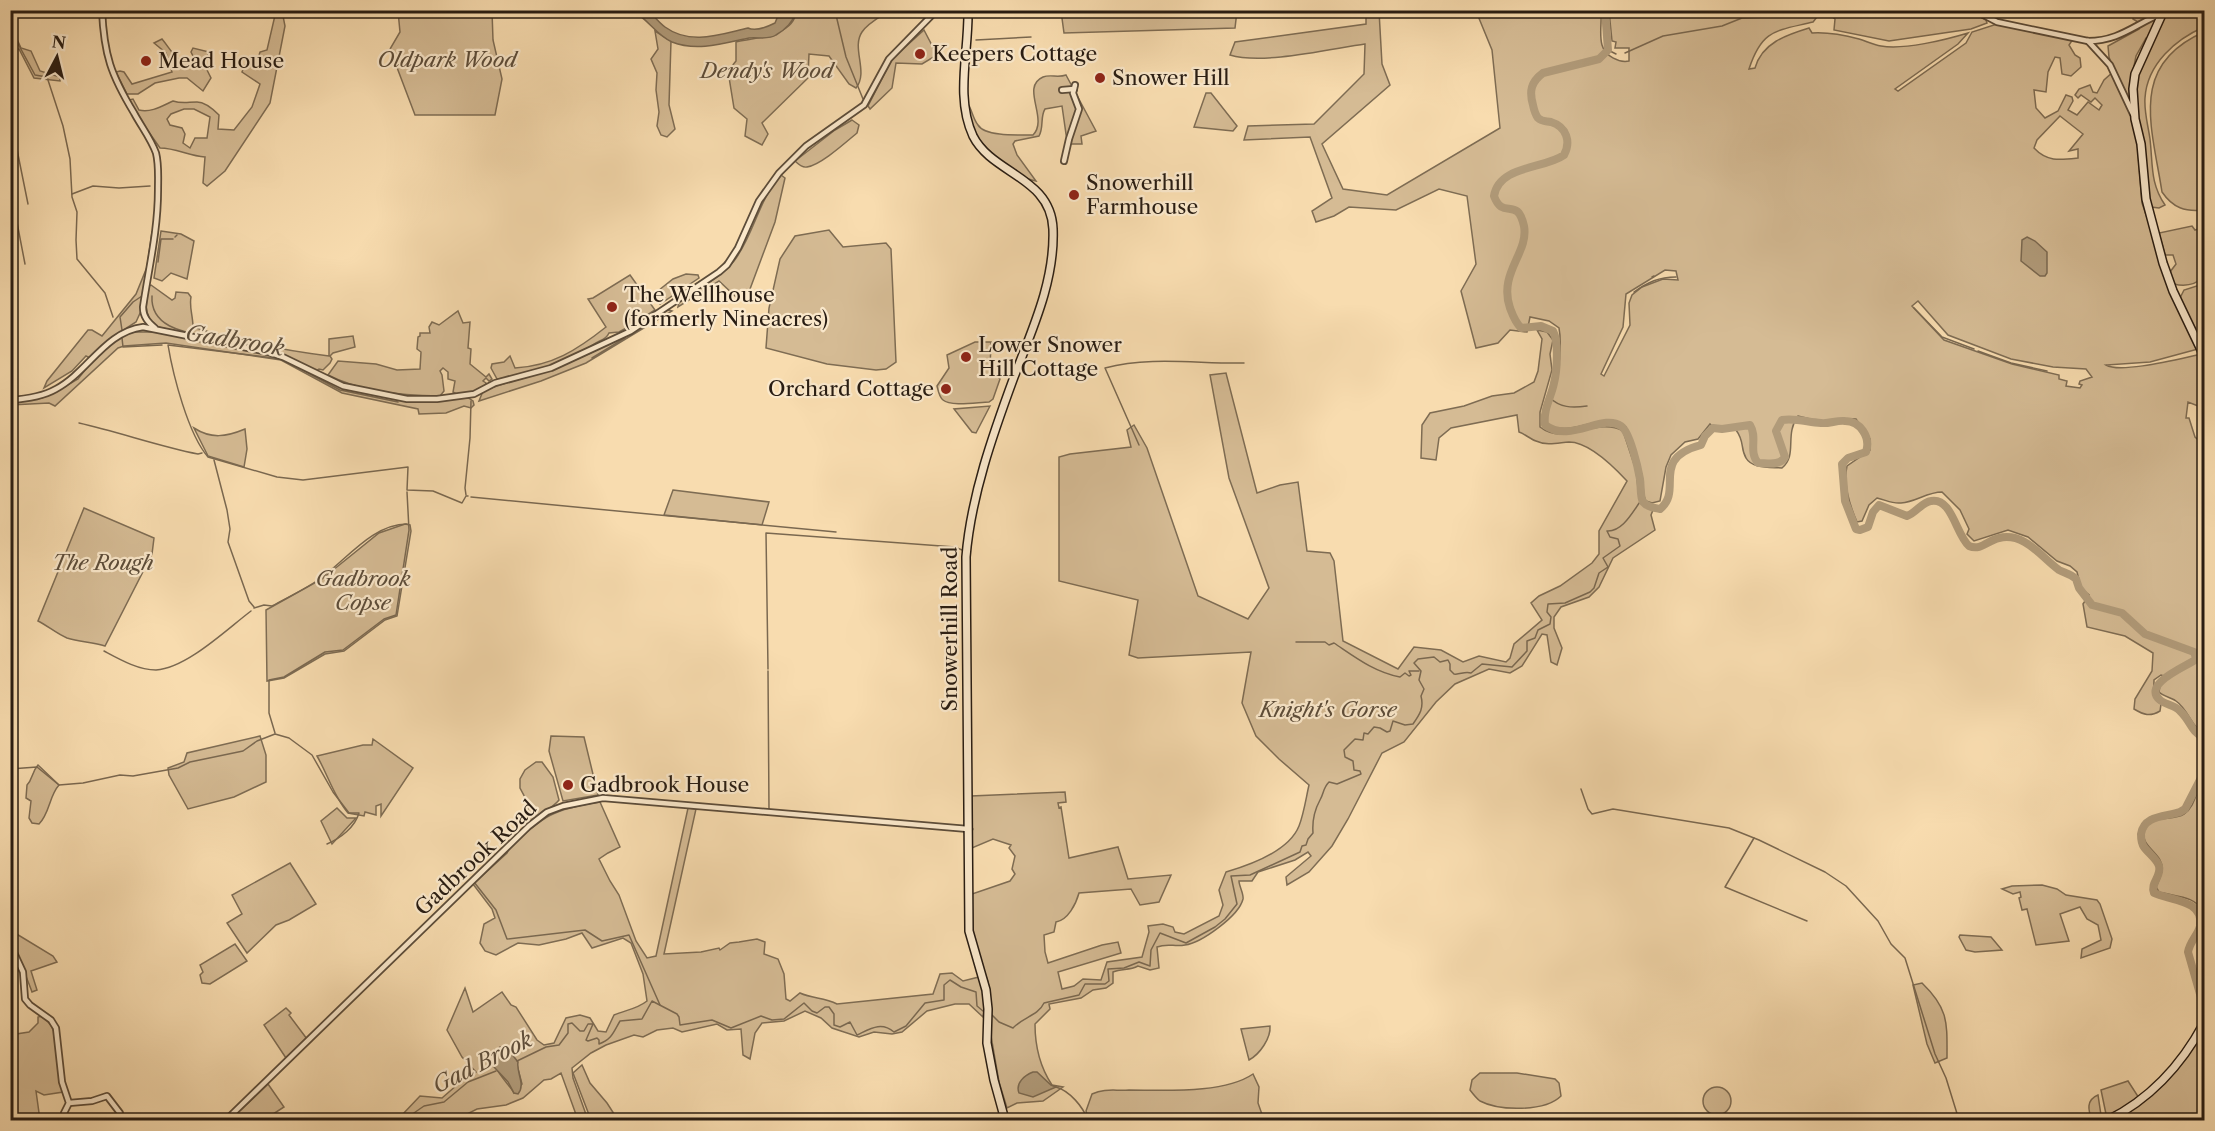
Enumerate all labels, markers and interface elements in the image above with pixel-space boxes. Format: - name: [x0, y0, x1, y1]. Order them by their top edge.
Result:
- north arrow: [27, 27, 87, 87]
- text: N: [51, 31, 67, 53]
- place label: Keepers Cottage: [932, 41, 1097, 66]
- park label: Oldpark Wood: [377, 47, 519, 72]
- marker: Keepers Cottage: [913, 47, 927, 61]
- place label: Mead House: [158, 48, 284, 73]
- marker: Mead House: [139, 54, 153, 68]
- park label: Dendy's Wood: [699, 58, 836, 83]
- place label: Snower Hill: [1112, 65, 1229, 90]
- marker: Snower Hill: [1093, 71, 1107, 85]
- place label: Snowerhill Farmhouse: [1086, 170, 1198, 219]
- marker: Snowerhill Farmhouse: [1067, 188, 1081, 202]
- place label: The Wellhouse (formerly Nineacres): [624, 282, 828, 331]
- marker: The Wellhouse (formerly Nineacres): [605, 300, 619, 314]
- water label: Gadbrook: [184, 319, 287, 362]
- place label: Lower Snower Hill Cottage: [978, 332, 1122, 381]
- marker: Lower Snower Hill Cottage: [959, 350, 973, 364]
- place label: Orchard Cottage: [768, 376, 934, 401]
- marker: Orchard Cottage: [939, 382, 953, 396]
- street label: Snowerhill Road: [937, 546, 962, 711]
- park label: The Rough: [52, 550, 154, 575]
- park label: Gadbrook Copse: [315, 566, 411, 615]
- park label: Knight's Gorse: [1257, 697, 1398, 722]
- place label: Gadbrook House: [580, 772, 749, 797]
- marker: Gadbrook House: [561, 778, 575, 792]
- street label: Gadbrook Road: [410, 795, 542, 920]
- water label: Gad Brook: [428, 1025, 537, 1099]

